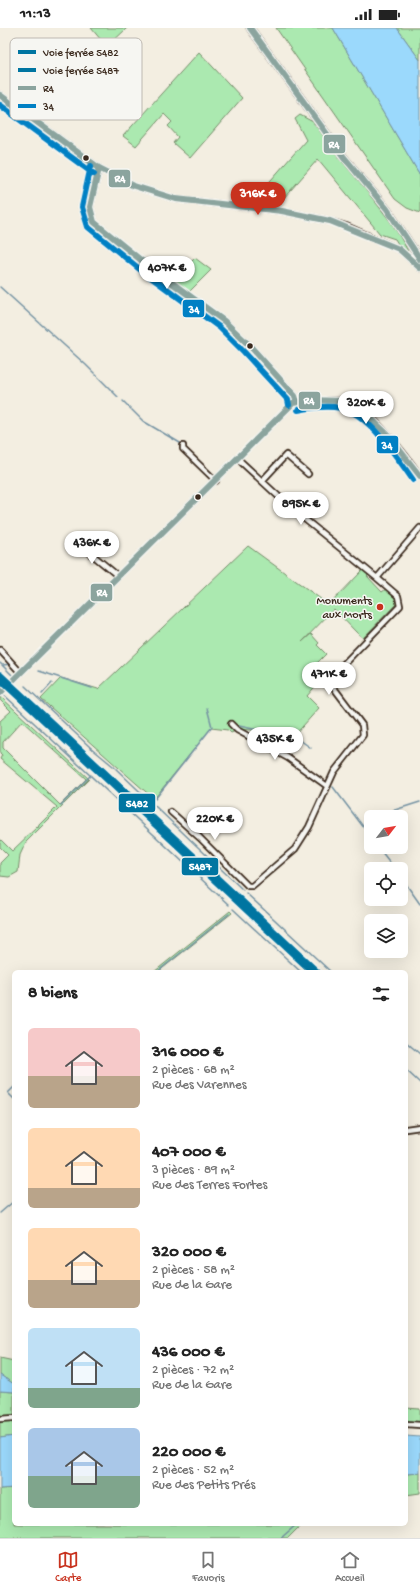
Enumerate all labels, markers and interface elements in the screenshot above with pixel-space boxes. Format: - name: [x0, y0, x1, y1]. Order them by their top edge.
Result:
- text: 11:13: [20, 5, 51, 23]
- legend: [10, 38, 142, 120]
- text: Voie ferrée 5482: [42, 47, 119, 60]
- text: Voie ferrée 5487: [42, 65, 119, 78]
- text: R4: [43, 84, 55, 96]
- text: 34: [42, 102, 55, 114]
- line badge: R4: [323, 134, 346, 154]
- text: R4: [328, 140, 340, 152]
- unlabelled marker: [81, 153, 91, 163]
- line badge: R4: [108, 169, 131, 188]
- text: R4: [114, 174, 126, 186]
- pin: 316K €: [225, 182, 291, 216]
- text: 316K €: [240, 187, 276, 202]
- pin: 407K €: [134, 256, 200, 290]
- text: 407K €: [148, 261, 186, 276]
- line badge: 34: [182, 299, 205, 318]
- text: 34: [188, 305, 200, 317]
- unlabelled marker: [245, 341, 255, 351]
- line badge: R4: [298, 391, 321, 410]
- pin: 320K €: [333, 391, 399, 425]
- text: R4: [303, 396, 315, 408]
- text: 320K €: [347, 396, 385, 411]
- line badge: 34: [376, 435, 399, 454]
- text: 34: [381, 441, 393, 453]
- unlabelled marker: [193, 492, 203, 502]
- pin: 895K €: [268, 492, 334, 526]
- text: 895K €: [282, 497, 320, 512]
- pin: 436K €: [59, 531, 125, 565]
- text: 436K €: [73, 536, 111, 551]
- line badge: R4: [90, 583, 113, 602]
- text: R4: [96, 588, 108, 600]
- place label: Monuments aux Morts: [316, 595, 373, 623]
- marker: Monuments aux Morts: [375, 602, 385, 612]
- pin: 471K €: [296, 662, 362, 696]
- text: 471K €: [311, 667, 347, 682]
- pin: 435K €: [242, 727, 308, 761]
- text: 435K €: [256, 732, 294, 747]
- line badge: 5482: [118, 793, 156, 813]
- text: 5482: [126, 799, 149, 811]
- pin: 220K €: [182, 807, 248, 841]
- north arrow: [364, 810, 408, 854]
- map controls: [364, 810, 408, 958]
- text: 220K €: [196, 812, 234, 827]
- line badge: 5487: [181, 857, 219, 876]
- text: 5487: [189, 862, 213, 874]
- button: locate: [364, 862, 408, 906]
- button: layers: [364, 914, 408, 958]
- icon: filters: [370, 983, 392, 1005]
- text: 8 biens: [28, 984, 77, 1004]
- text: 316 000 €: [152, 1043, 223, 1063]
- icon: home: [60, 1044, 108, 1092]
- text: 2 pièces · 68 m²: [152, 1063, 235, 1078]
- text: Rue des Varennes: [152, 1078, 247, 1093]
- text: 407 000 €: [152, 1143, 226, 1163]
- icon: home: [60, 1144, 108, 1192]
- text: 3 pièces · 89 m²: [152, 1163, 235, 1178]
- text: Rue des Terres Fortes: [152, 1178, 267, 1193]
- text: 320 000 €: [152, 1243, 226, 1263]
- icon: home: [60, 1244, 108, 1292]
- text: 2 pièces · 58 m²: [152, 1263, 235, 1278]
- text: Rue de la Gare: [152, 1278, 232, 1293]
- text: 436 000 €: [152, 1343, 225, 1363]
- icon: home: [60, 1344, 108, 1392]
- text: 2 pièces · 72 m²: [152, 1363, 234, 1378]
- text: Rue de la Gare: [152, 1378, 232, 1393]
- text: 220 000 €: [152, 1443, 225, 1463]
- icon: home: [60, 1444, 108, 1492]
- text: 2 pièces · 52 m²: [152, 1463, 234, 1478]
- text: Rue des Petits Prés: [152, 1478, 255, 1493]
- tab: Carte: [55, 1549, 81, 1585]
- tab: Favoris: [192, 1549, 225, 1585]
- tab: Accueil: [335, 1549, 365, 1585]

